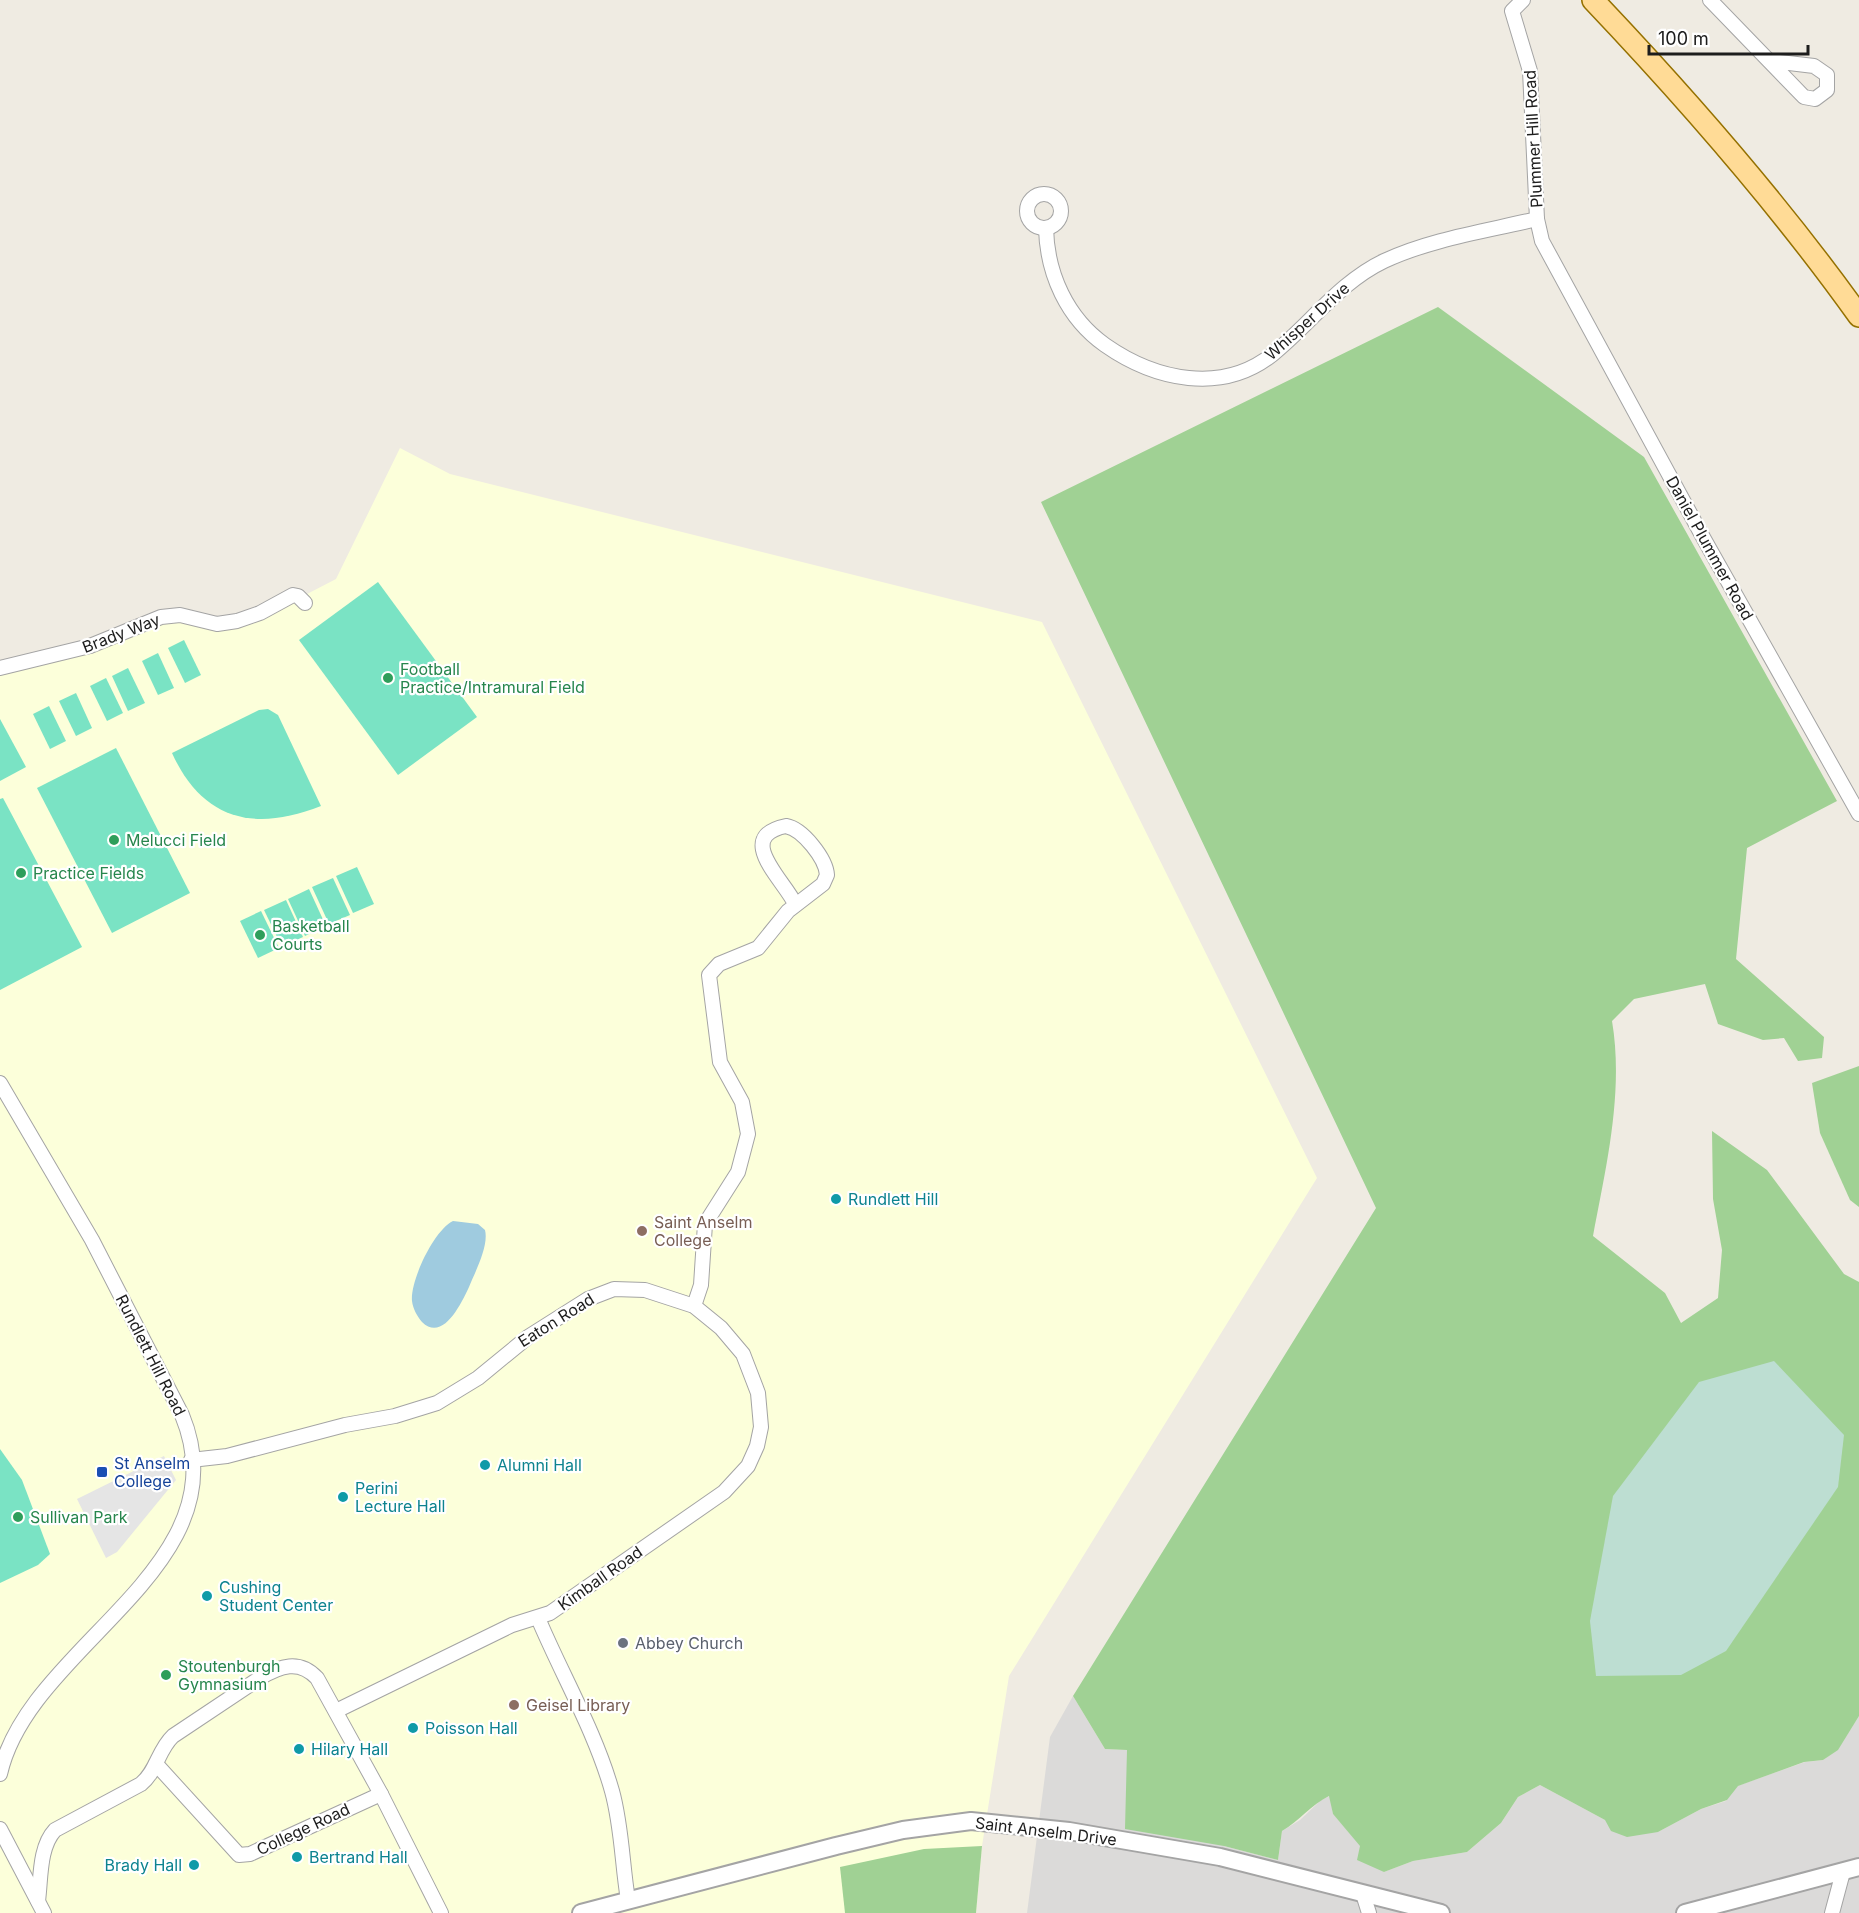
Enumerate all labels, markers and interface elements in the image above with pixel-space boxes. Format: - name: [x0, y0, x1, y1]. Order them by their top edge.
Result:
- scale bar: [1649, 18, 1808, 56]
- text: 100 m: [1658, 28, 1709, 49]
- street label: Plummer Hill Road: [1519, 70, 1547, 208]
- street label: Whisper Drive: [1261, 278, 1353, 364]
- street label: Daniel Plummer Road: [1662, 472, 1758, 624]
- street label: Brady Way: [79, 609, 163, 657]
- place label: Football Practice/Intramural Field: [400, 659, 585, 697]
- marker: Football Practice/Intramural Field: [381, 671, 395, 685]
- place label: Melucci Field: [126, 830, 226, 850]
- marker: Melucci Field: [107, 833, 121, 847]
- place label: Practice Fields: [33, 863, 144, 883]
- marker: Practice Fields: [14, 866, 28, 880]
- place label: Basketball Courts: [272, 916, 350, 954]
- marker: Basketball Courts: [253, 928, 267, 942]
- place label: Rundlett Hill: [848, 1189, 938, 1209]
- marker: Rundlett Hill: [829, 1192, 843, 1206]
- place label: Saint Anselm College: [654, 1212, 752, 1250]
- marker: Saint Anselm College: [635, 1224, 649, 1238]
- street label: Eaton Road: [514, 1289, 598, 1351]
- street label: Rundlett Hill Road: [112, 1291, 190, 1419]
- place label: St Anselm College: [114, 1453, 190, 1491]
- place label: Alumni Hall: [497, 1455, 582, 1475]
- marker: Alumni Hall: [478, 1458, 492, 1472]
- marker: St Anselm College: [95, 1465, 109, 1479]
- place label: Perini Lecture Hall: [355, 1478, 445, 1516]
- marker: Perini Lecture Hall: [336, 1490, 350, 1504]
- place label: Sullivan Park: [30, 1507, 128, 1527]
- marker: Sullivan Park: [11, 1510, 25, 1524]
- street label: Kimball Road: [554, 1542, 646, 1614]
- place label: Cushing Student Center: [219, 1577, 333, 1615]
- marker: Cushing Student Center: [200, 1589, 214, 1603]
- place label: Abbey Church: [635, 1633, 743, 1653]
- marker: Abbey Church: [616, 1636, 630, 1650]
- place label: Stoutenburgh Gymnasium: [178, 1656, 281, 1694]
- marker: Stoutenburgh Gymnasium: [159, 1668, 173, 1682]
- place label: Geisel Library: [526, 1695, 630, 1715]
- marker: Geisel Library: [507, 1698, 521, 1712]
- place label: Poisson Hall: [425, 1718, 518, 1738]
- marker: Poisson Hall: [406, 1721, 420, 1735]
- place label: Hilary Hall: [311, 1739, 388, 1759]
- marker: Hilary Hall: [292, 1742, 306, 1756]
- street label: College Road: [253, 1799, 353, 1859]
- street label: Saint Anselm Drive: [974, 1812, 1118, 1850]
- place label: Bertrand Hall: [309, 1847, 408, 1867]
- marker: Bertrand Hall: [290, 1850, 304, 1864]
- place label: Brady Hall: [105, 1855, 182, 1875]
- marker: Brady Hall: [187, 1858, 201, 1872]

